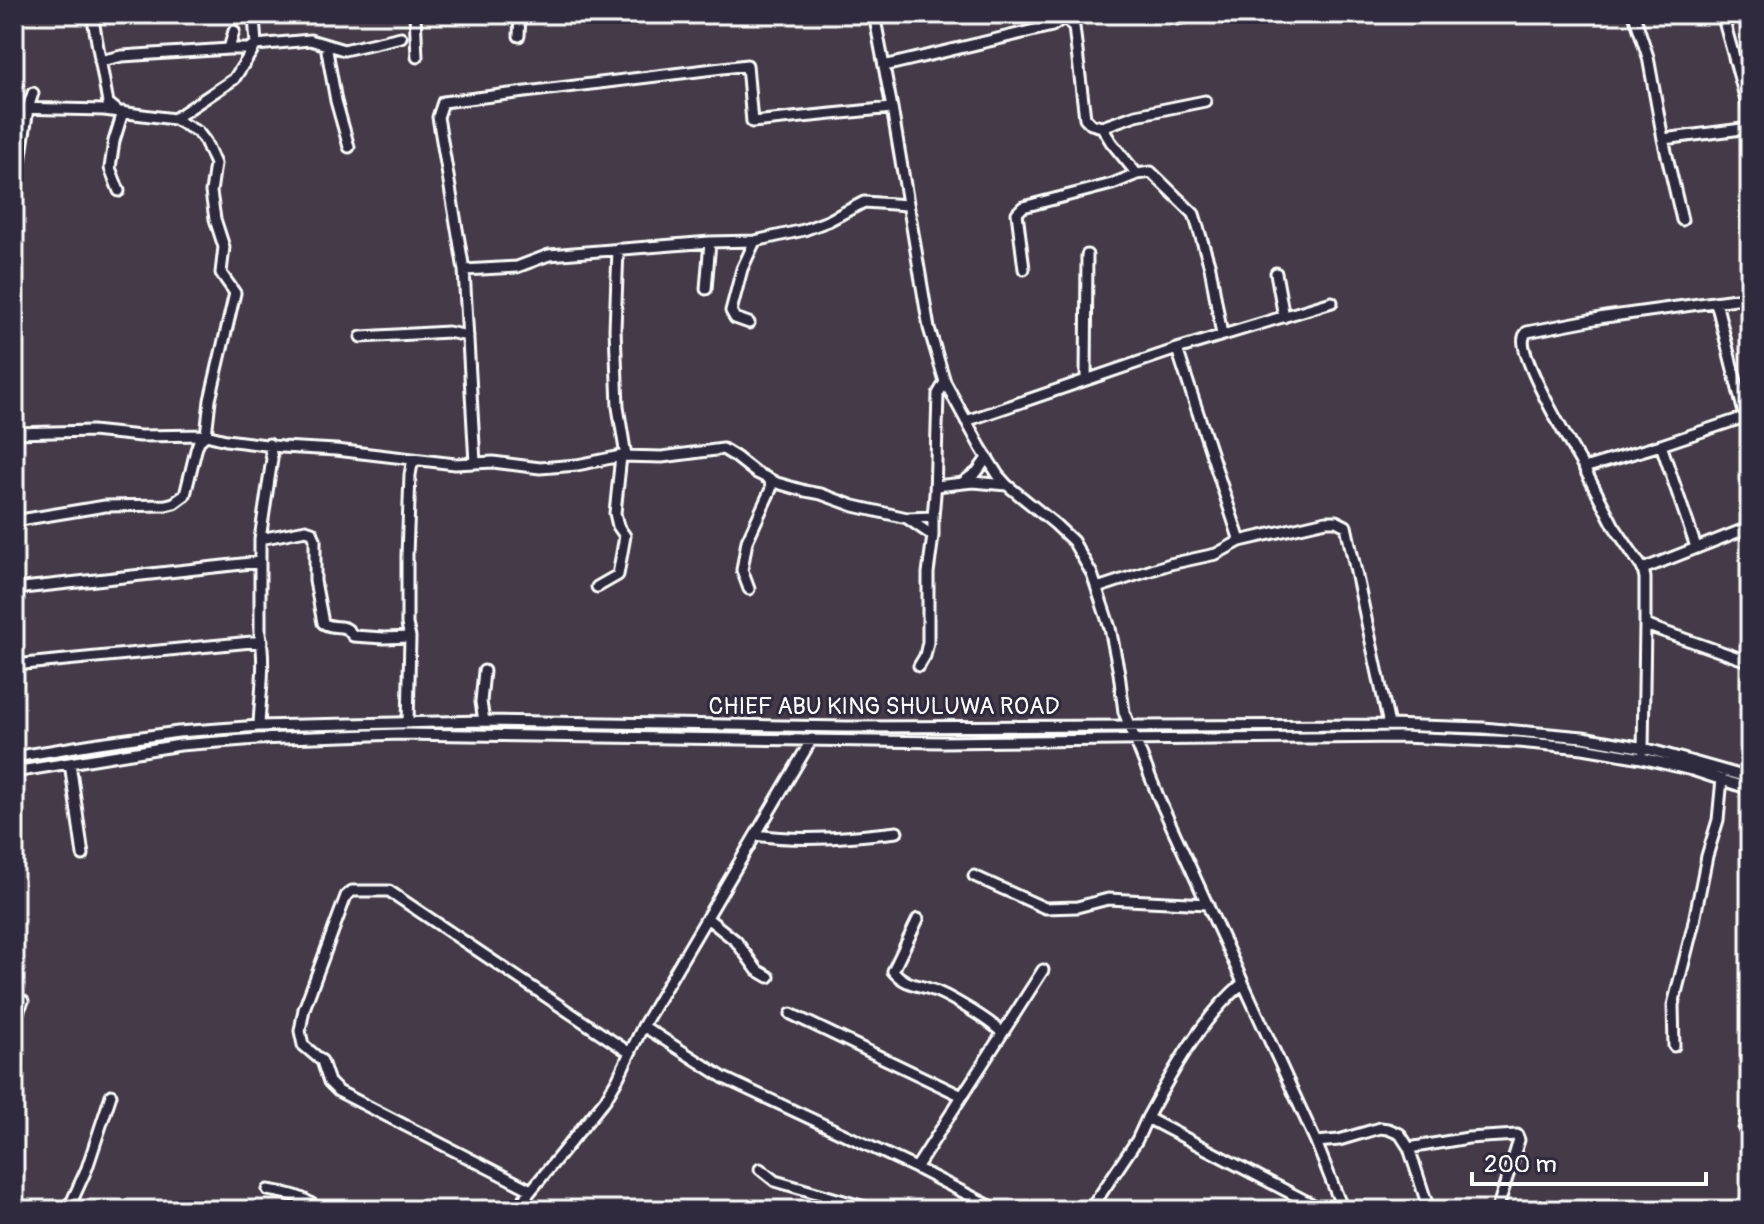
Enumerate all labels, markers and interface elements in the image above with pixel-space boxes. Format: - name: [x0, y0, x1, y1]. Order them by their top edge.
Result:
- street label: CHIEF ABU KING SHULUWA ROAD: [708, 692, 1060, 721]
- scale bar: [1472, 1136, 1706, 1186]
- text: 200 m: [1484, 1150, 1557, 1179]

